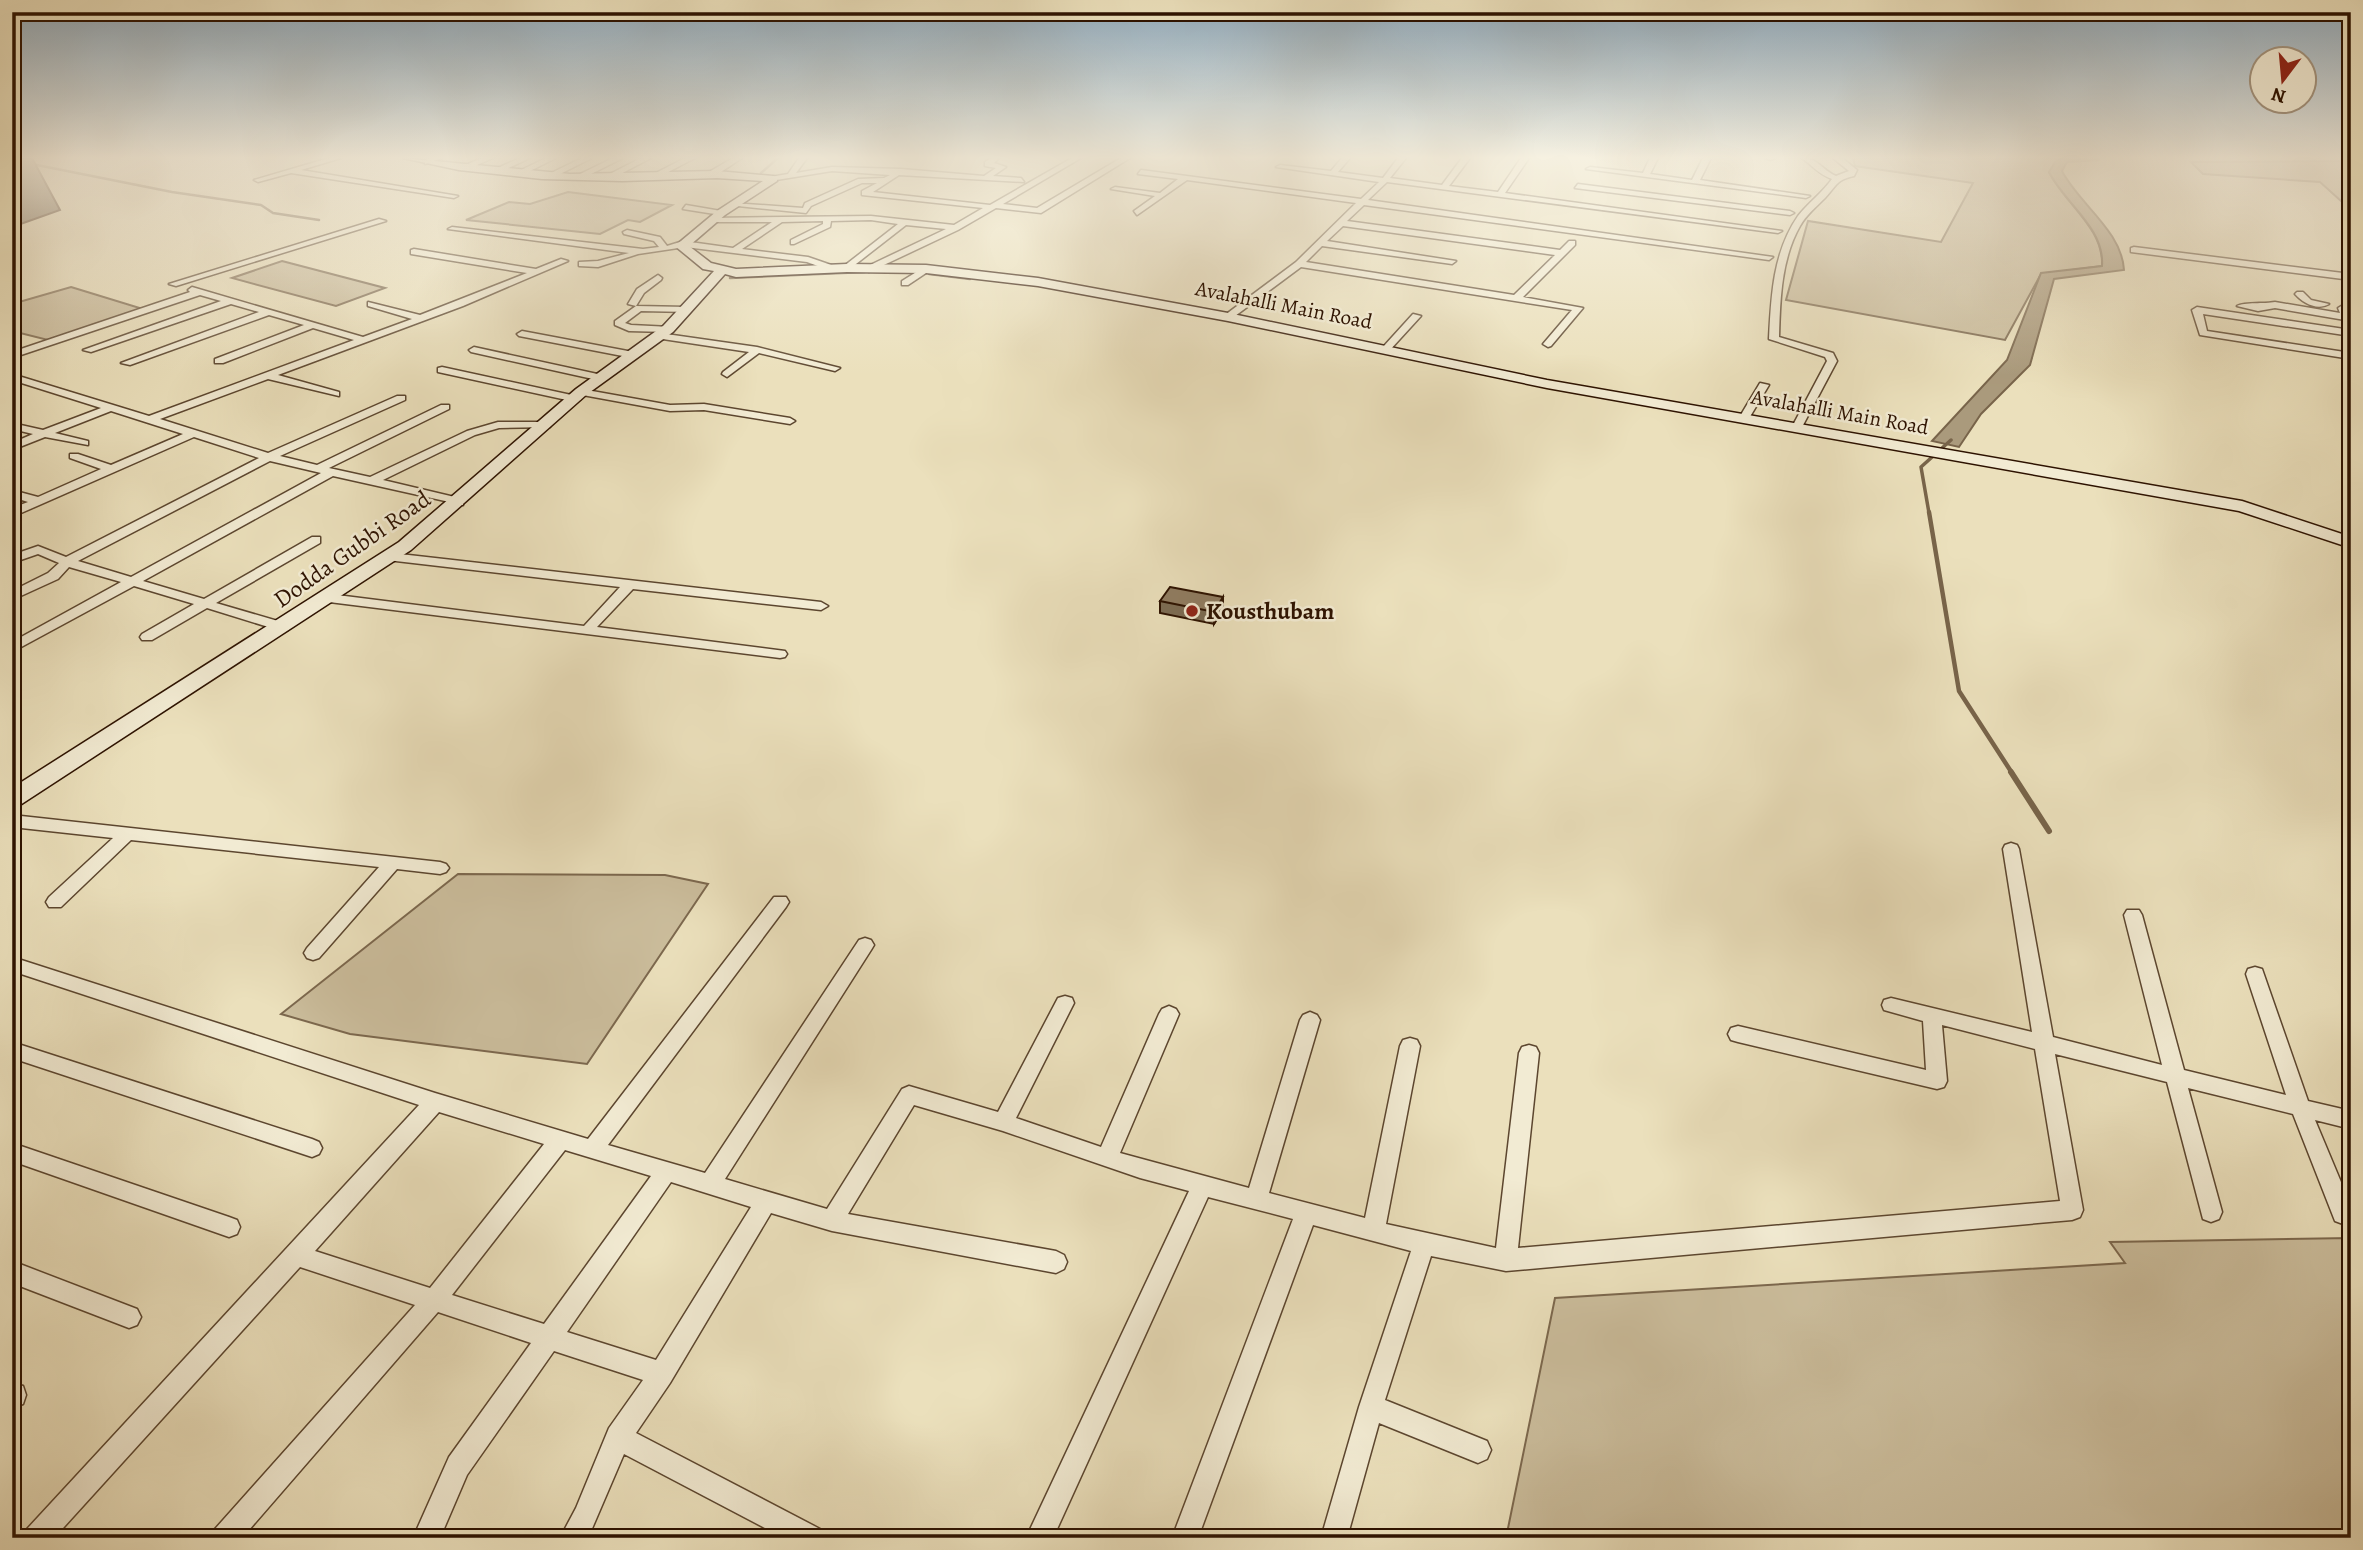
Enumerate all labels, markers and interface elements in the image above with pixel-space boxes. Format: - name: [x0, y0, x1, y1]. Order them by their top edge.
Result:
- north arrow: [2248, 46, 2318, 116]
- text: N: [2268, 81, 2289, 110]
- street label: Avalahalli Main Road: [1192, 274, 1375, 336]
- street label: Avalahalli Main Road: [1748, 382, 1932, 442]
- street label: Dodda Gubbi Road: [267, 483, 437, 615]
- place label: Kousthubam: [1206, 595, 1334, 627]
- marker: Kousthubam: [1184, 603, 1200, 619]

